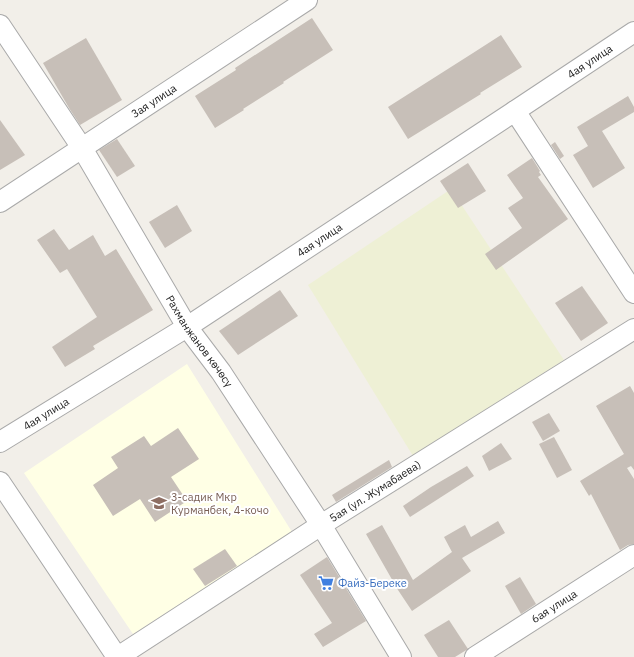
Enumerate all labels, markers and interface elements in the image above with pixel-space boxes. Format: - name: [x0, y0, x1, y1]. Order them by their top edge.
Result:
- street label: 4ая улица: [564, 41, 615, 81]
- street label: 3ая улица: [128, 81, 179, 121]
- street label: 4ая улица: [294, 220, 345, 260]
- street label: Рахманжанов көчөсү: [163, 293, 236, 390]
- street label: 4ая улица: [20, 394, 72, 433]
- street label: 5ая (ул. Жумабаева): [327, 457, 423, 525]
- place label: 3-садик Мкр Курманбек, 4-кочо: [171, 490, 269, 517]
- school or university icon: 3-садик Мкр Курманбек, 4-кочо: [150, 494, 168, 512]
- supermarket icon: Файз-Береке: [317, 574, 335, 592]
- place label: Файз-Береке: [338, 576, 407, 590]
- street label: 6ая улица: [529, 586, 580, 626]

